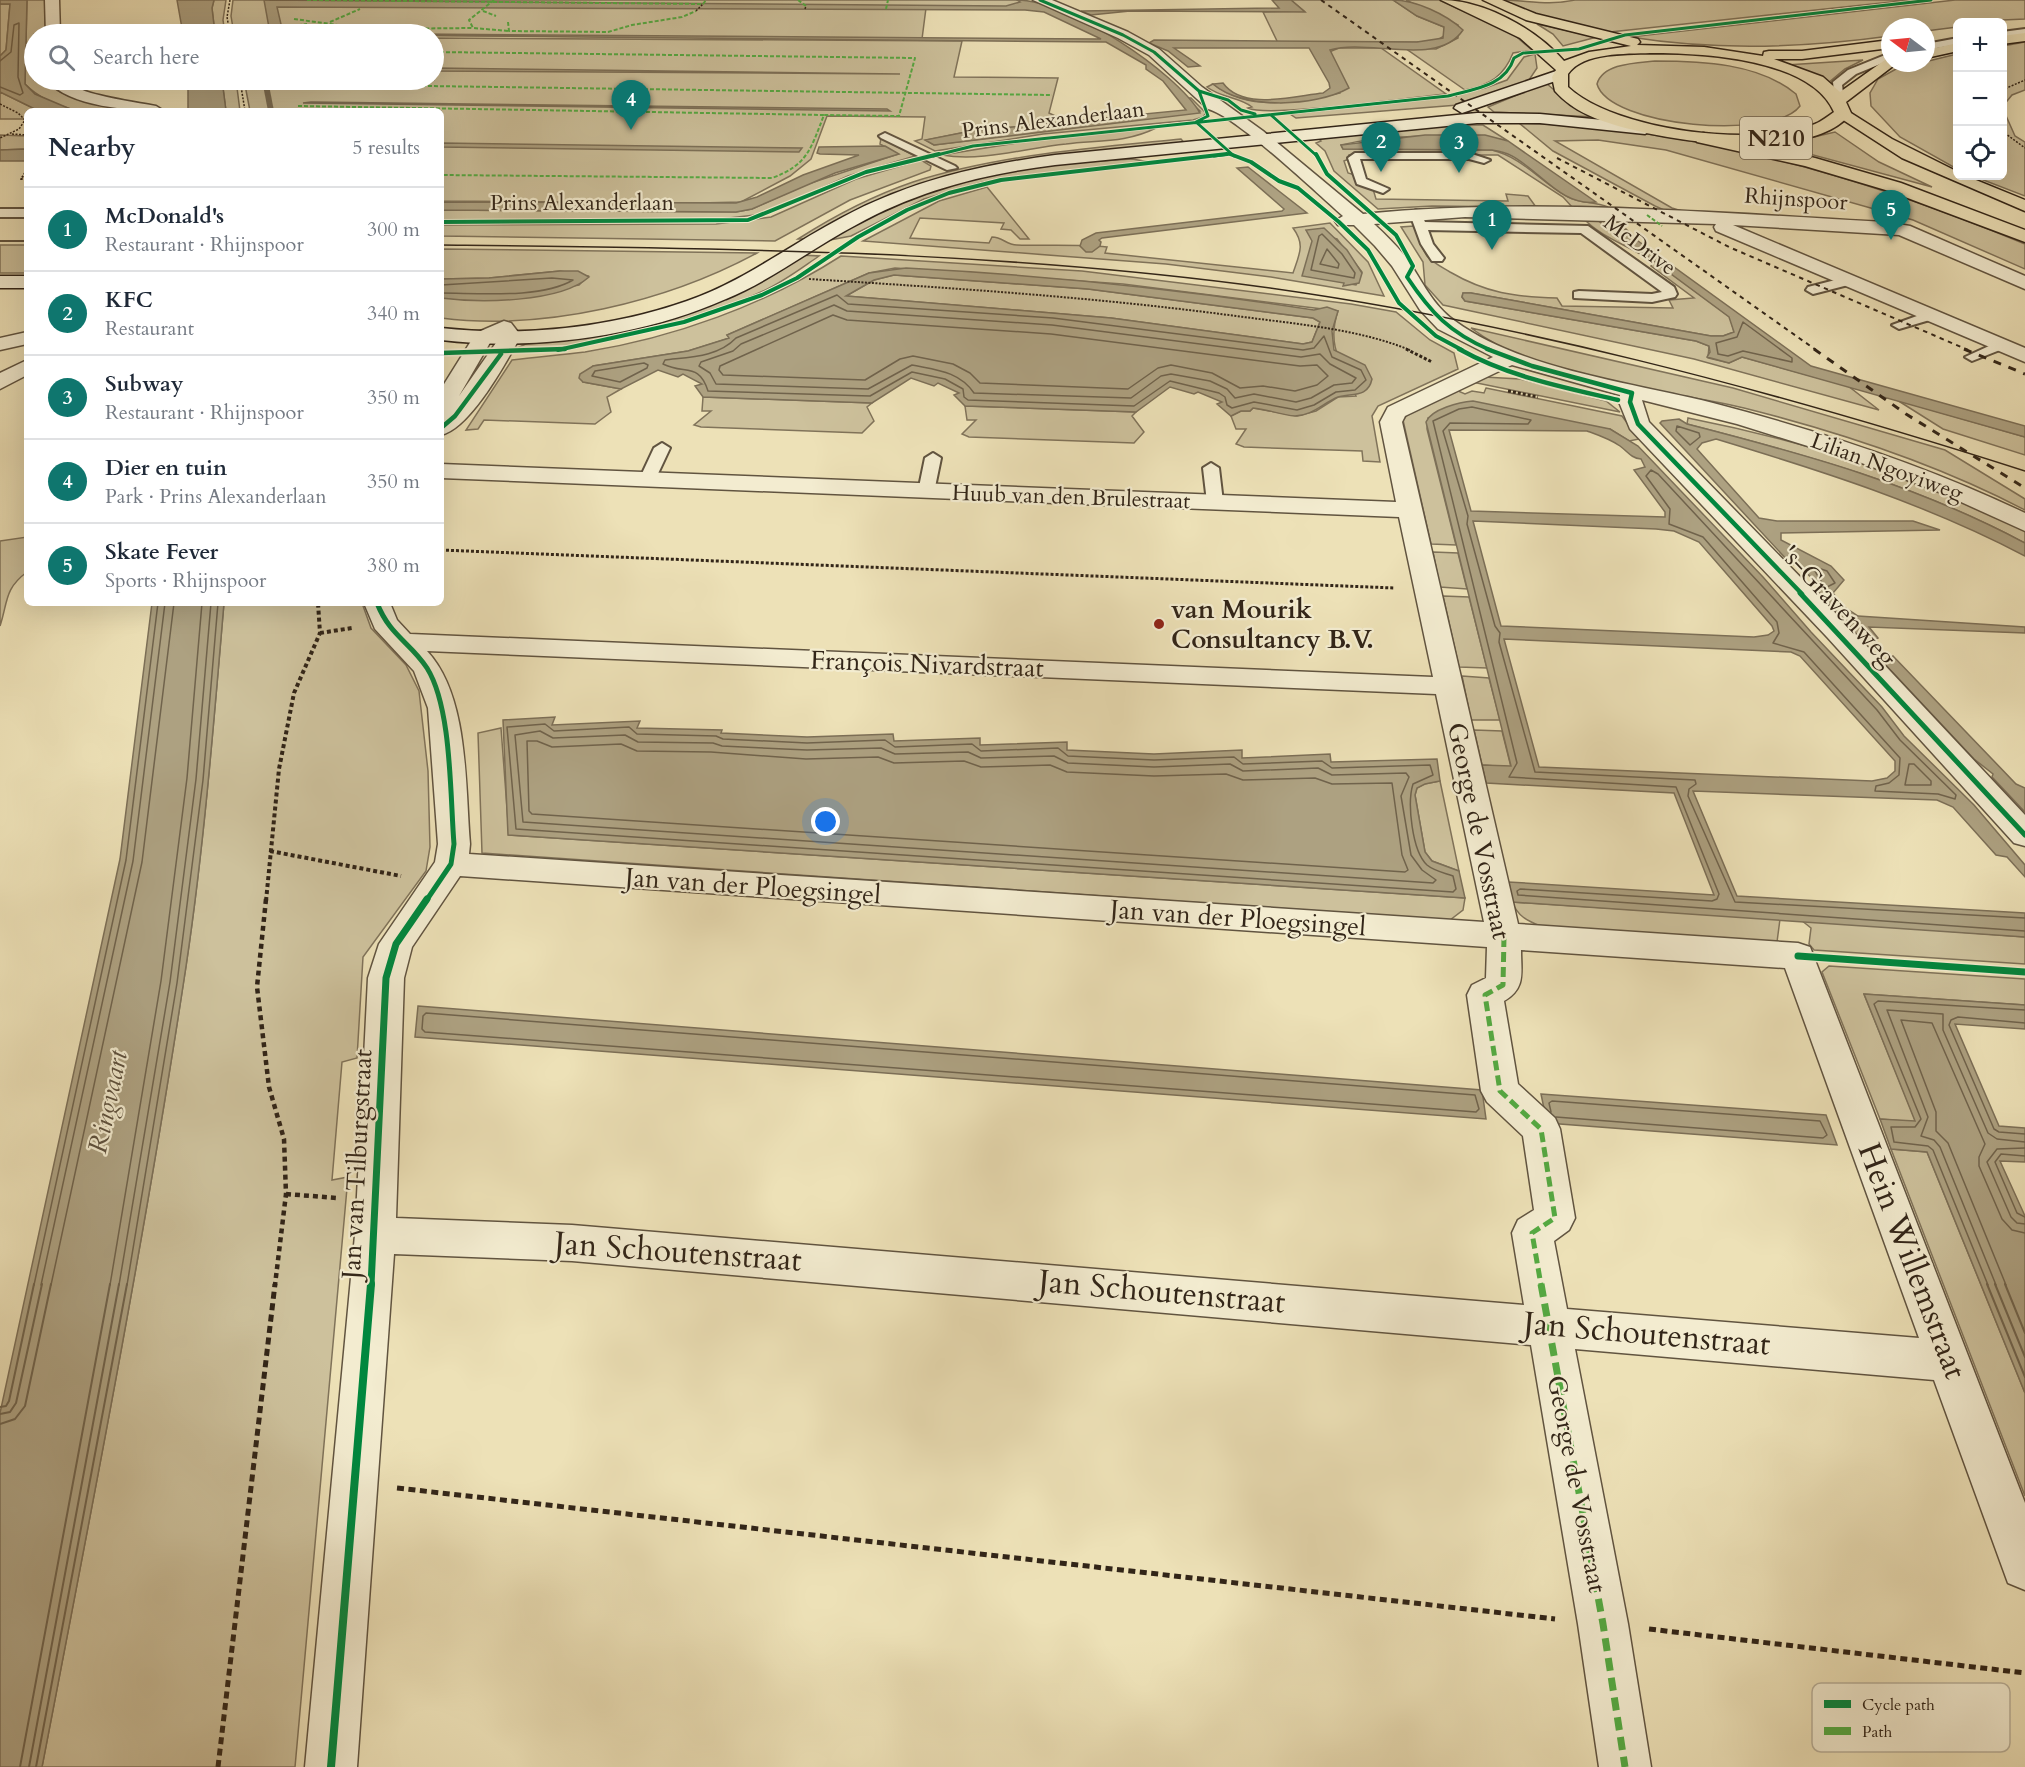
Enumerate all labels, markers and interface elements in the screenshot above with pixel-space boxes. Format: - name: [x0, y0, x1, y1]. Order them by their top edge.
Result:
- north arrow: [1881, 18, 1935, 72]
- map controls: [1953, 18, 2007, 180]
- button: +: [1953, 18, 2007, 72]
- search box: [24, 24, 444, 90]
- icon: search: [45, 41, 78, 74]
- text: Search here: [93, 42, 200, 72]
- button: −: [1953, 72, 2007, 126]
- pin: 4: [612, 80, 650, 130]
- street label: Prins Alexanderlaan: [960, 94, 1147, 146]
- road number: N210: [1740, 117, 1812, 159]
- pin: 2: [1362, 122, 1400, 172]
- pin: 3: [1440, 124, 1478, 173]
- button: locate: [1953, 126, 2007, 180]
- text: Nearby: [48, 130, 136, 165]
- text: 5 results: [352, 134, 420, 161]
- street label: Rhijnspoor: [1744, 180, 1849, 218]
- street label: Prins Alexanderlaan: [490, 188, 674, 218]
- pin: 5: [1872, 190, 1910, 240]
- pin: 1: [1472, 200, 1512, 250]
- text: McDonald's: [105, 201, 224, 231]
- street label: McDrive: [1597, 208, 1683, 282]
- text: 1: [62, 216, 73, 243]
- text: 300 m: [367, 216, 420, 243]
- text: Restaurant · Rhijnspoor: [105, 231, 304, 258]
- text: KFC: [105, 285, 153, 315]
- text: 2: [62, 300, 73, 327]
- text: 340 m: [367, 300, 420, 327]
- text: Restaurant: [105, 315, 194, 342]
- text: Subway: [105, 369, 183, 399]
- text: 3: [62, 384, 73, 411]
- text: 350 m: [367, 384, 420, 411]
- text: Restaurant · Rhijnspoor: [105, 399, 304, 426]
- street label: Lilian Ngoyiweg: [1807, 426, 1968, 509]
- text: Dier en tuin: [105, 453, 227, 483]
- text: 4: [62, 468, 73, 495]
- text: 350 m: [367, 468, 420, 495]
- street label: Huub van den Brulestraat: [951, 478, 1191, 516]
- text: Park · Prins Alexanderlaan: [105, 483, 327, 510]
- text: Skate Fever: [105, 537, 218, 567]
- street label: 's-Gravenweg: [1774, 538, 1905, 675]
- text: 5: [62, 552, 73, 579]
- text: 380 m: [367, 552, 420, 579]
- text: Sports · Rhijnspoor: [105, 567, 266, 594]
- place label: van Mourik Consultancy B.V.: [1171, 592, 1374, 657]
- marker: van Mourik Consultancy B.V.: [1152, 617, 1166, 631]
- street label: François Nivardstraat: [810, 642, 1044, 686]
- street label: George de Vosstraat: [1439, 719, 1519, 943]
- your location: [811, 807, 840, 836]
- street label: Jan van der Ploegsingel: [620, 859, 882, 912]
- street label: Jan van der Ploegsingel: [1105, 891, 1367, 944]
- water label: Ringvaart: [79, 1046, 137, 1157]
- street label: Jan van Tilburgstraat: [333, 1048, 381, 1284]
- street label: Hein Willemstraat: [1847, 1137, 1977, 1385]
- street label: Jan Schoutenstraat: [549, 1221, 803, 1283]
- street label: Jan Schoutenstraat: [1033, 1259, 1287, 1325]
- street label: Jan Schoutenstraat: [1518, 1301, 1772, 1367]
- street label: George de Vosstraat: [1539, 1372, 1615, 1596]
- legend: [1812, 1683, 2010, 1752]
- text: Cycle path: [1862, 1694, 1935, 1716]
- text: Path: [1862, 1721, 1892, 1743]

